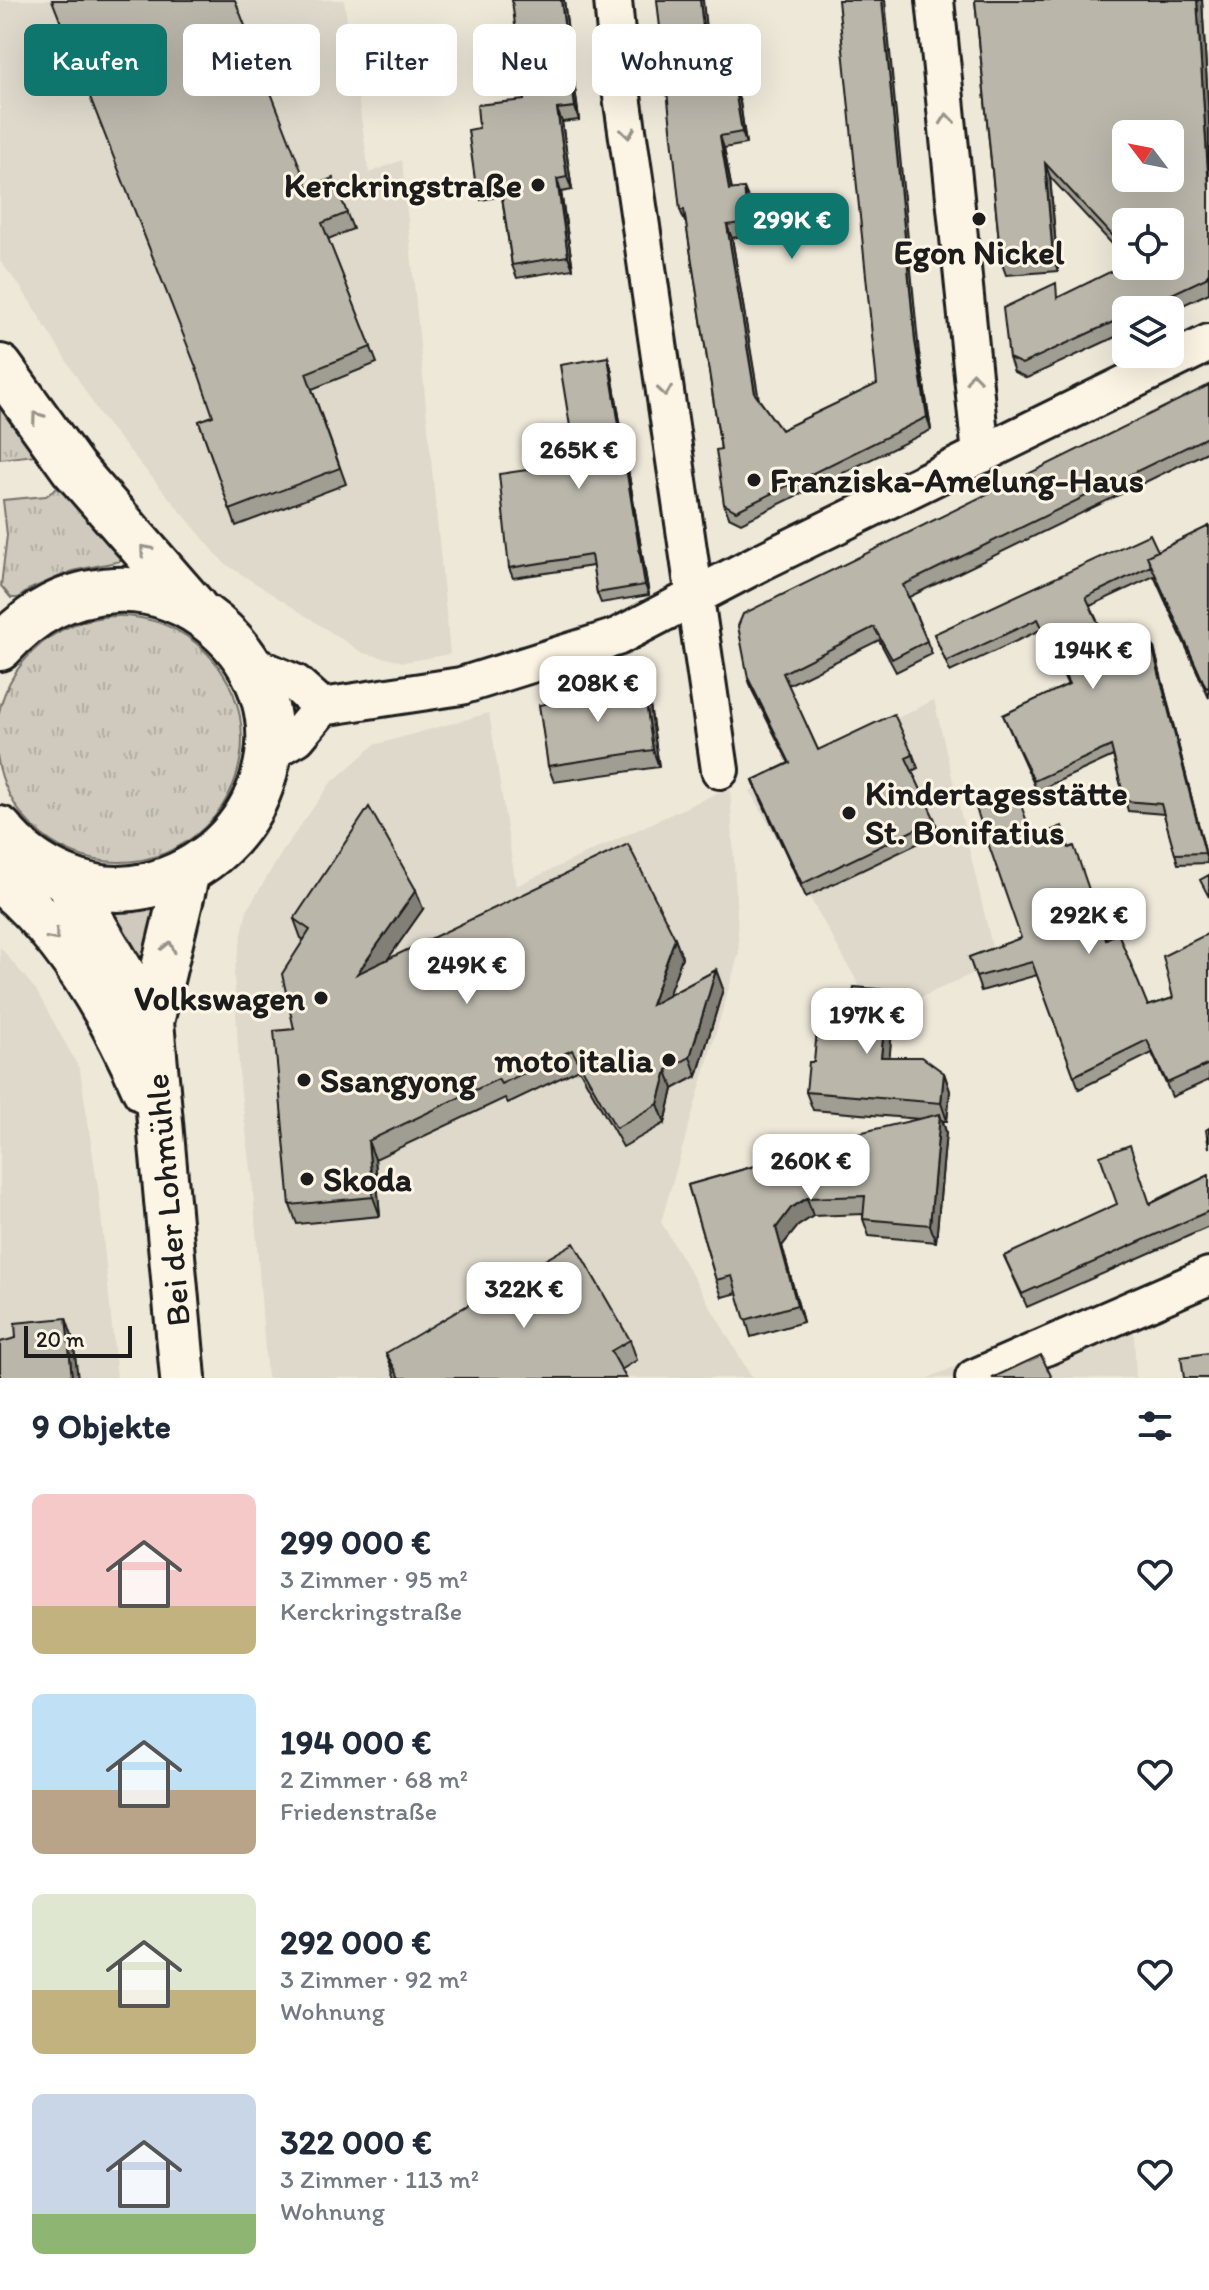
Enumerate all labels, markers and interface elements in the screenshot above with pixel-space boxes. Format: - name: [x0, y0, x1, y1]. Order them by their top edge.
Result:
- chip: Kaufen: [24, 24, 167, 96]
- chip: Mieten: [183, 24, 320, 96]
- chip: Filter: [336, 24, 457, 96]
- chip: Neu: [473, 24, 576, 96]
- chip: Wohnung: [592, 24, 761, 96]
- one-way arrow: [939, 112, 956, 125]
- north arrow: [1112, 120, 1184, 192]
- map controls: [1112, 120, 1184, 368]
- one-way arrow: [619, 126, 636, 140]
- place label: Kerckringstraße: [284, 165, 522, 206]
- marker: Kerckringstraße: [529, 176, 547, 194]
- pin: 299K €: [727, 193, 857, 261]
- text: 299K €: [753, 203, 831, 235]
- button: locate: [1112, 208, 1184, 280]
- marker: Egon Nickel: [970, 210, 988, 228]
- place label: Egon Nickel: [894, 232, 1065, 273]
- button: layers: [1112, 296, 1184, 368]
- one-way arrow: [965, 371, 982, 384]
- one-way arrow: [656, 384, 673, 397]
- one-way arrow: [32, 412, 47, 426]
- pin: 265K €: [514, 423, 644, 491]
- text: 265K €: [540, 433, 618, 465]
- place label: Franziska-Amelung-Haus: [770, 460, 1144, 501]
- marker: Franziska-Amelung-Haus: [745, 471, 763, 489]
- one-way arrow: [140, 544, 155, 559]
- pin: 194K €: [1028, 623, 1158, 691]
- text: 194K €: [1054, 633, 1132, 665]
- pin: 208K €: [533, 656, 663, 724]
- text: 208K €: [557, 666, 639, 698]
- place label: Kindertagesstätte St. Bonifatius: [865, 773, 1128, 853]
- marker: Kindertagesstätte St. Bonifatius: [840, 804, 858, 822]
- pin: 292K €: [1024, 888, 1154, 956]
- text: 292K €: [1050, 898, 1128, 930]
- one-way arrow: [44, 926, 59, 941]
- pin: 249K €: [402, 938, 532, 1006]
- one-way arrow: [160, 941, 177, 955]
- text: 249K €: [427, 948, 507, 980]
- place label: Volkswagen: [134, 978, 306, 1019]
- pin: 197K €: [802, 988, 932, 1056]
- marker: Volkswagen: [312, 989, 330, 1007]
- text: 197K €: [829, 998, 905, 1030]
- place label: moto italia: [494, 1040, 653, 1081]
- marker: moto italia: [660, 1051, 678, 1069]
- place label: Ssangyong: [320, 1060, 477, 1101]
- marker: Ssangyong: [295, 1071, 313, 1089]
- street label: Bei der Lohmühle: [136, 1072, 199, 1328]
- pin: 260K €: [746, 1134, 876, 1202]
- text: 260K €: [771, 1144, 851, 1176]
- place label: Skoda: [323, 1159, 412, 1200]
- marker: Skoda: [298, 1170, 316, 1188]
- pin: 322K €: [459, 1262, 589, 1330]
- text: 322K €: [485, 1272, 563, 1304]
- scale bar: [24, 1322, 132, 1358]
- text: 20 m: [36, 1326, 85, 1353]
- icon: filters: [1133, 1404, 1177, 1448]
- text: 9 Objekte: [32, 1406, 171, 1447]
- text: 299 000 €: [280, 1522, 431, 1563]
- icon: home: [96, 1526, 192, 1622]
- icon: heart: [1133, 1552, 1177, 1596]
- text: 3 Zimmer · 95 m²: [280, 1563, 468, 1595]
- text: Kerckringstraße: [280, 1595, 462, 1627]
- text: 194 000 €: [280, 1722, 432, 1763]
- icon: home: [96, 1726, 192, 1822]
- icon: heart: [1133, 1752, 1177, 1796]
- text: 2 Zimmer · 68 m²: [280, 1763, 468, 1795]
- text: Friedenstraße: [280, 1795, 437, 1827]
- text: 292 000 €: [280, 1922, 431, 1963]
- icon: home: [96, 1926, 192, 2022]
- icon: heart: [1133, 1952, 1177, 1996]
- text: 3 Zimmer · 92 m²: [280, 1963, 468, 1995]
- text: Wohnung: [280, 1995, 385, 2027]
- text: 322 000 €: [280, 2122, 432, 2163]
- icon: home: [96, 2126, 192, 2222]
- icon: heart: [1133, 2152, 1177, 2196]
- text: 3 Zimmer · 113 m²: [280, 2163, 479, 2195]
- text: Wohnung: [280, 2195, 385, 2227]

